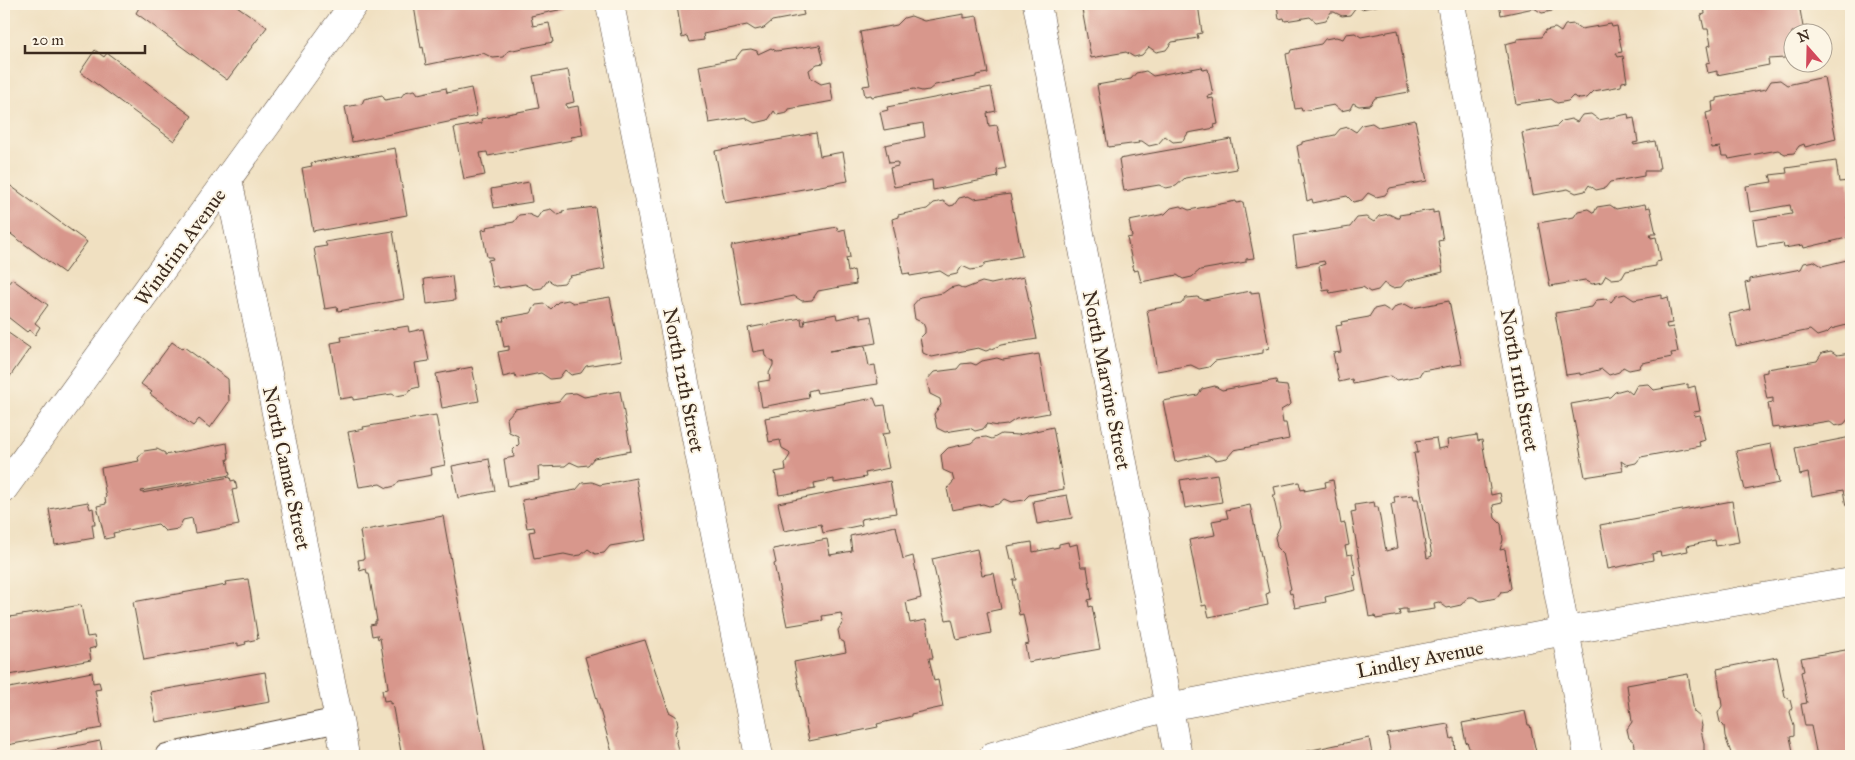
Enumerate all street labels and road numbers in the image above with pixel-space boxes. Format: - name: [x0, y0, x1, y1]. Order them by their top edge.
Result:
- street label: Windrim Avenue: [129, 184, 231, 310]
- street label: North Marvine Street: [1078, 288, 1136, 472]
- street label: North 12th Street: [658, 306, 710, 454]
- street label: North 11th Street: [1496, 307, 1544, 453]
- street label: North Camac Street: [258, 384, 316, 552]
- street label: Lindley Avenue: [1355, 635, 1485, 683]

